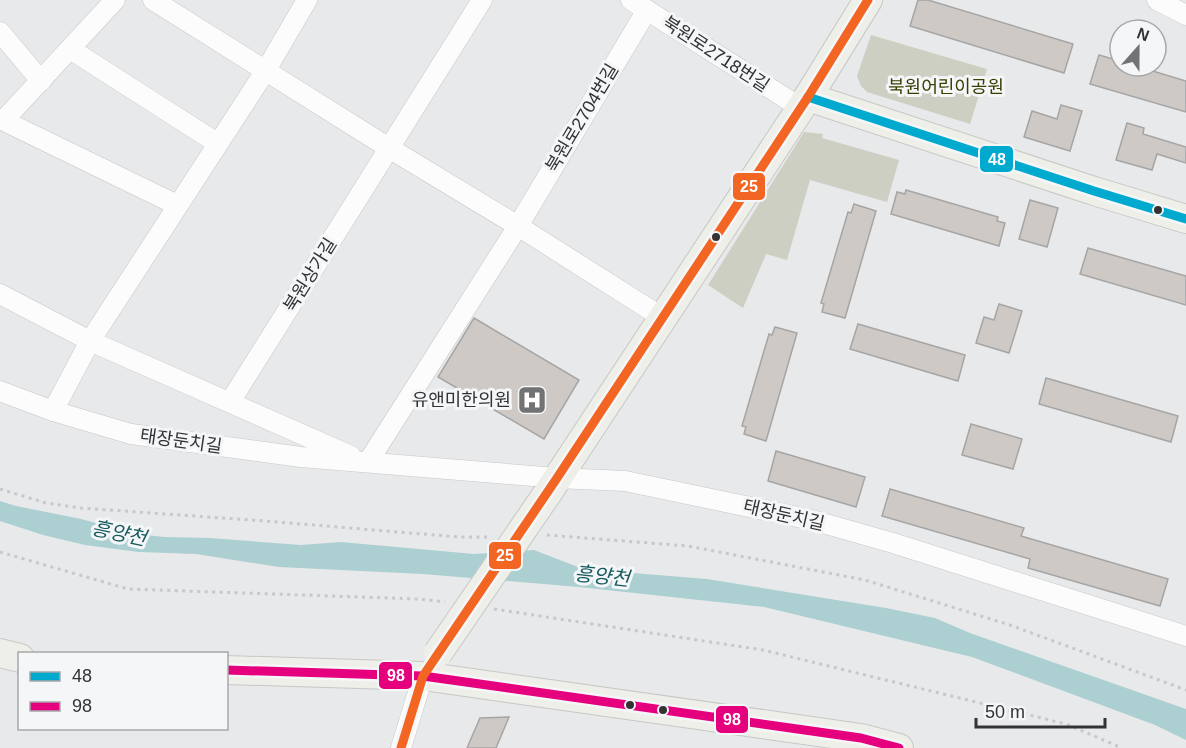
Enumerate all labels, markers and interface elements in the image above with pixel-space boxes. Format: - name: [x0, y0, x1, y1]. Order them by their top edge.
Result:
- street label: 북원로2718번길: [659, 12, 773, 96]
- north arrow: [1108, 18, 1168, 78]
- text: N: [1135, 24, 1152, 44]
- street label: 북원로2704번길: [542, 60, 622, 176]
- park label: 북원어린이공원: [888, 77, 1004, 97]
- line badge: 48: [979, 145, 1014, 173]
- text: 48: [988, 151, 1006, 168]
- line badge: 25: [732, 172, 766, 201]
- text: 25: [740, 178, 758, 195]
- unlabelled marker: [1152, 204, 1164, 216]
- unlabelled marker: [710, 231, 722, 243]
- street label: 북원상가길: [280, 235, 340, 315]
- hospital icon: 유앤미한의원: [516, 384, 548, 416]
- place label: 유앤미한의원: [412, 390, 511, 410]
- street label: 태장둔치길: [139, 425, 223, 457]
- street label: 태장둔치길: [741, 496, 827, 534]
- water label: 흥양천: [90, 517, 151, 550]
- line badge: 25: [488, 541, 522, 570]
- text: 25: [496, 547, 514, 564]
- water label: 흥양천: [573, 562, 633, 590]
- legend: [18, 652, 228, 730]
- line badge: 98: [378, 661, 413, 690]
- text: 48: [72, 666, 92, 686]
- text: 98: [387, 667, 405, 684]
- scale bar: [976, 691, 1105, 729]
- text: 98: [72, 696, 92, 716]
- unlabelled marker: [624, 699, 636, 711]
- text: 50 m: [985, 702, 1025, 722]
- unlabelled marker: [657, 704, 669, 716]
- line badge: 98: [715, 705, 749, 734]
- text: 98: [723, 711, 741, 728]

